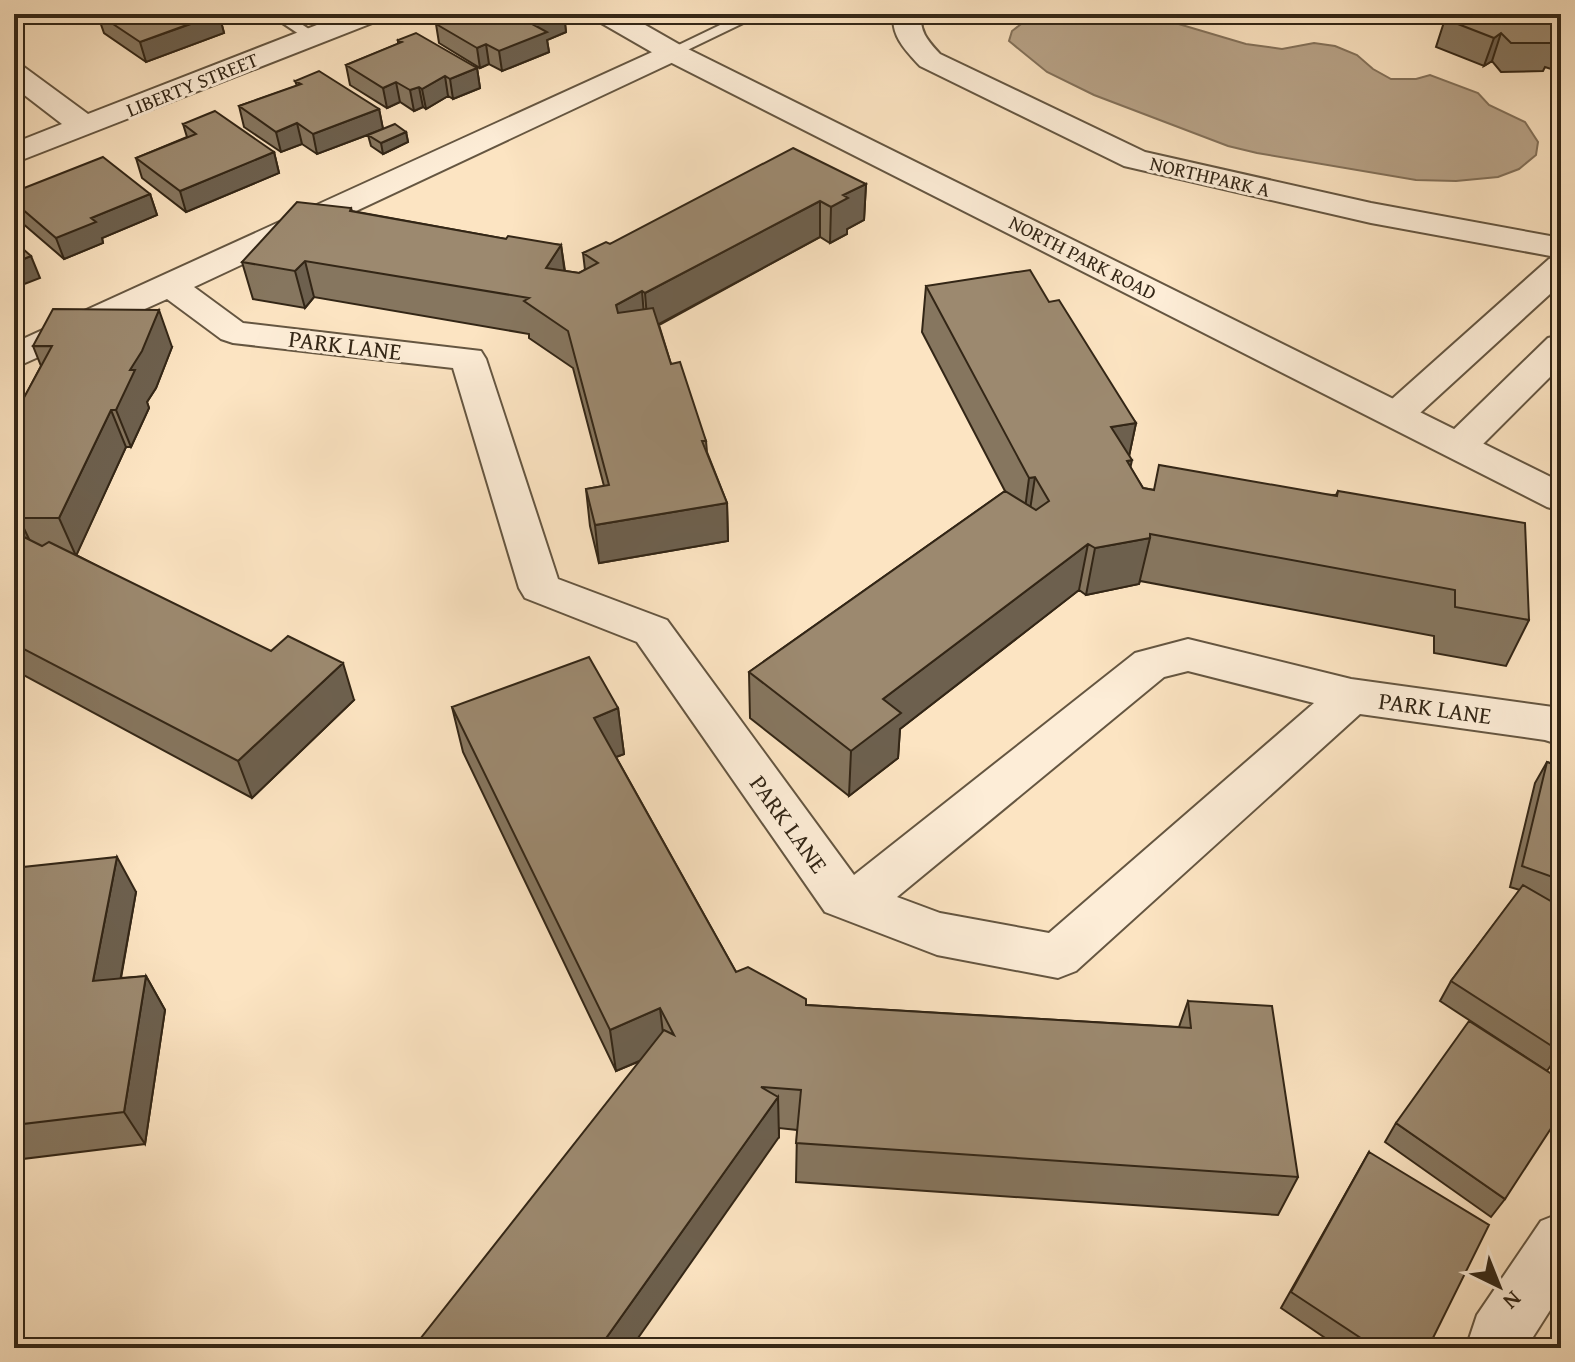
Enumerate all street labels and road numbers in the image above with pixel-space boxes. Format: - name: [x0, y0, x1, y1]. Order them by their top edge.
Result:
- street label: LIBERTY STREET: [122, 44, 262, 124]
- street label: NORTHPARK A: [1147, 148, 1273, 204]
- street label: NORTH PARK ROAD: [1004, 207, 1162, 307]
- street label: PARK LANE: [287, 321, 403, 369]
- street label: PARK LANE: [1376, 683, 1494, 733]
- street label: PARK LANE: [742, 768, 836, 880]

